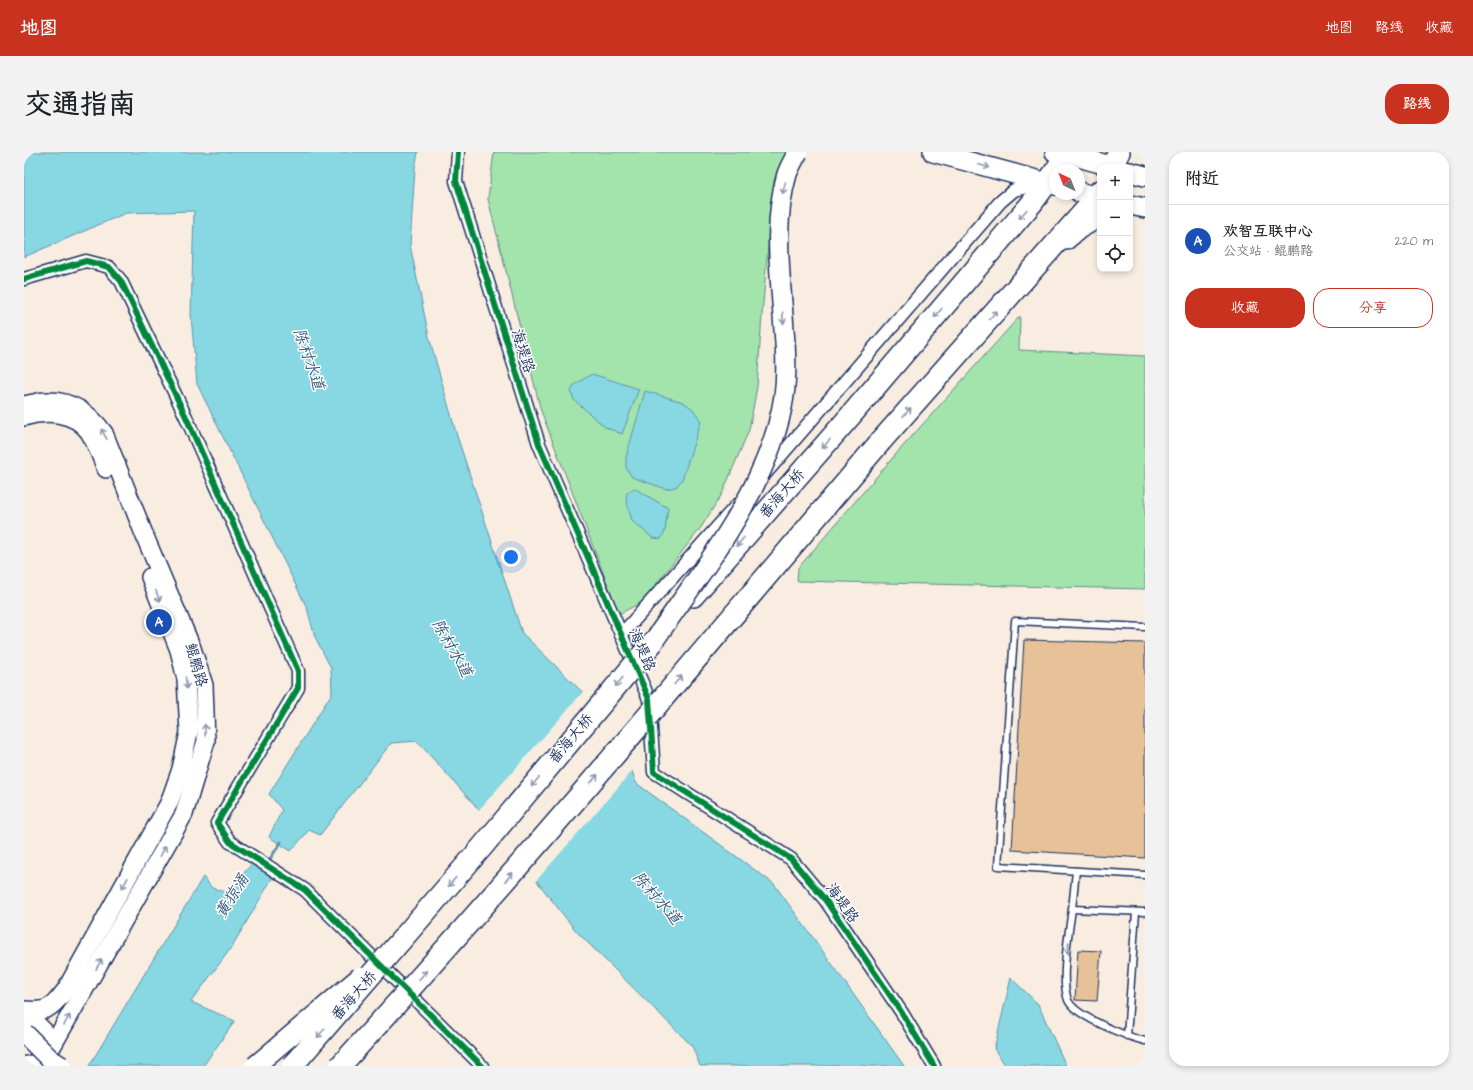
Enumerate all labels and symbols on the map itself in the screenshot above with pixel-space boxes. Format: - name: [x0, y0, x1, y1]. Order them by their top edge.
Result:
- one-way arrow: [977, 163, 990, 170]
- north arrow: [1049, 164, 1085, 200]
- one-way arrow: [780, 181, 787, 194]
- one-way arrow: [1018, 208, 1027, 219]
- one-way arrow: [934, 307, 943, 318]
- one-way arrow: [988, 310, 998, 320]
- one-way arrow: [780, 311, 787, 324]
- water label: 陈村水道: [288, 325, 330, 395]
- street label: 海堤路: [506, 326, 540, 376]
- one-way arrow: [902, 407, 911, 417]
- one-way arrow: [99, 428, 107, 440]
- one-way arrow: [822, 438, 831, 448]
- street label: 番海大桥: [754, 464, 810, 524]
- one-way arrow: [736, 536, 745, 547]
- your location: [501, 547, 521, 567]
- one-way arrow: [154, 589, 162, 601]
- pin: A: [146, 607, 172, 637]
- water label: 陈村水道: [426, 615, 479, 683]
- street label: 海堤路: [624, 625, 660, 675]
- street label: 鲲鹏路: [180, 640, 212, 690]
- one-way arrow: [674, 675, 683, 686]
- one-way arrow: [183, 676, 190, 689]
- one-way arrow: [614, 677, 623, 688]
- street label: 番海大桥: [544, 709, 598, 769]
- one-way arrow: [202, 724, 209, 737]
- one-way arrow: [589, 774, 599, 784]
- one-way arrow: [531, 777, 540, 788]
- one-way arrow: [159, 845, 167, 857]
- water label: 陈村水道: [628, 867, 688, 931]
- water label: 黄猄涌: [210, 869, 255, 922]
- one-way arrow: [504, 872, 513, 882]
- one-way arrow: [448, 876, 457, 886]
- one-way arrow: [121, 877, 128, 889]
- street label: 海堤路: [820, 879, 864, 927]
- one-way arrow: [1064, 941, 1071, 954]
- one-way arrow: [96, 958, 103, 970]
- street label: 番海大桥: [326, 966, 382, 1026]
- one-way arrow: [418, 969, 427, 980]
- one-way arrow: [64, 1014, 72, 1026]
- one-way arrow: [316, 1028, 326, 1038]

